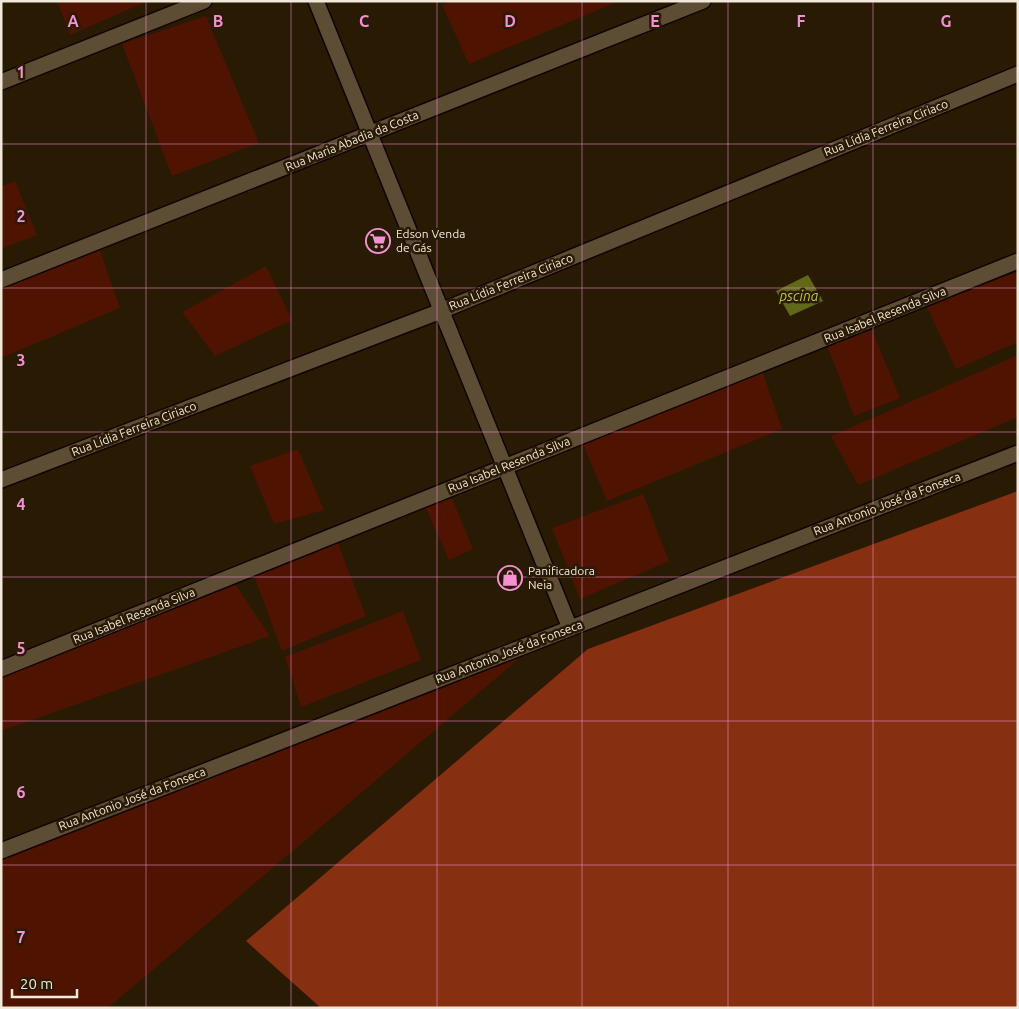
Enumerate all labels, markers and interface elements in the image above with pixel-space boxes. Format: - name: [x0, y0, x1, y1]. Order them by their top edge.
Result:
- text: A: [67, 12, 79, 30]
- text: B: [213, 12, 223, 30]
- text: C: [359, 12, 369, 30]
- text: D: [504, 12, 516, 30]
- text: E: [650, 12, 660, 30]
- text: F: [797, 12, 806, 30]
- text: G: [940, 12, 952, 30]
- text: 1: [16, 63, 26, 81]
- street label: Rua Lídia Ferreira Ciriaco: [822, 97, 950, 158]
- street label: Rua Maria Abadia da Costa: [283, 108, 420, 173]
- text: 2: [16, 207, 26, 225]
- place label: Edson Venda de Gás: [396, 227, 465, 254]
- supermarket icon: Edson Venda de Gás: [365, 228, 391, 254]
- street label: Rua Lídia Ferreira Ciriaco: [447, 251, 575, 312]
- street label: Rua Isabel Resenda Silva: [822, 284, 948, 345]
- water label: pscina: [779, 288, 819, 304]
- text: 3: [16, 351, 26, 369]
- street label: Rua Lídia Ferreira Ciriaco: [70, 399, 198, 458]
- street label: Rua Isabel Resenda Silva: [446, 434, 572, 495]
- street label: Rua Antonio José da Fonseca: [812, 469, 962, 538]
- text: 4: [16, 495, 26, 513]
- place label: Panificadora Neia: [528, 564, 595, 591]
- shop icon: Panificadora Neia: [497, 565, 523, 591]
- street label: Rua Isabel Resenda Silva: [71, 585, 197, 646]
- street label: Rua Antonio José da Fonseca: [434, 617, 584, 686]
- text: 5: [16, 639, 26, 657]
- street label: Rua Antonio José da Fonseca: [57, 764, 207, 833]
- text: 6: [16, 783, 26, 801]
- text: 7: [16, 928, 26, 946]
- scale bar: [12, 966, 78, 998]
- text: 20 m: [20, 975, 53, 992]

